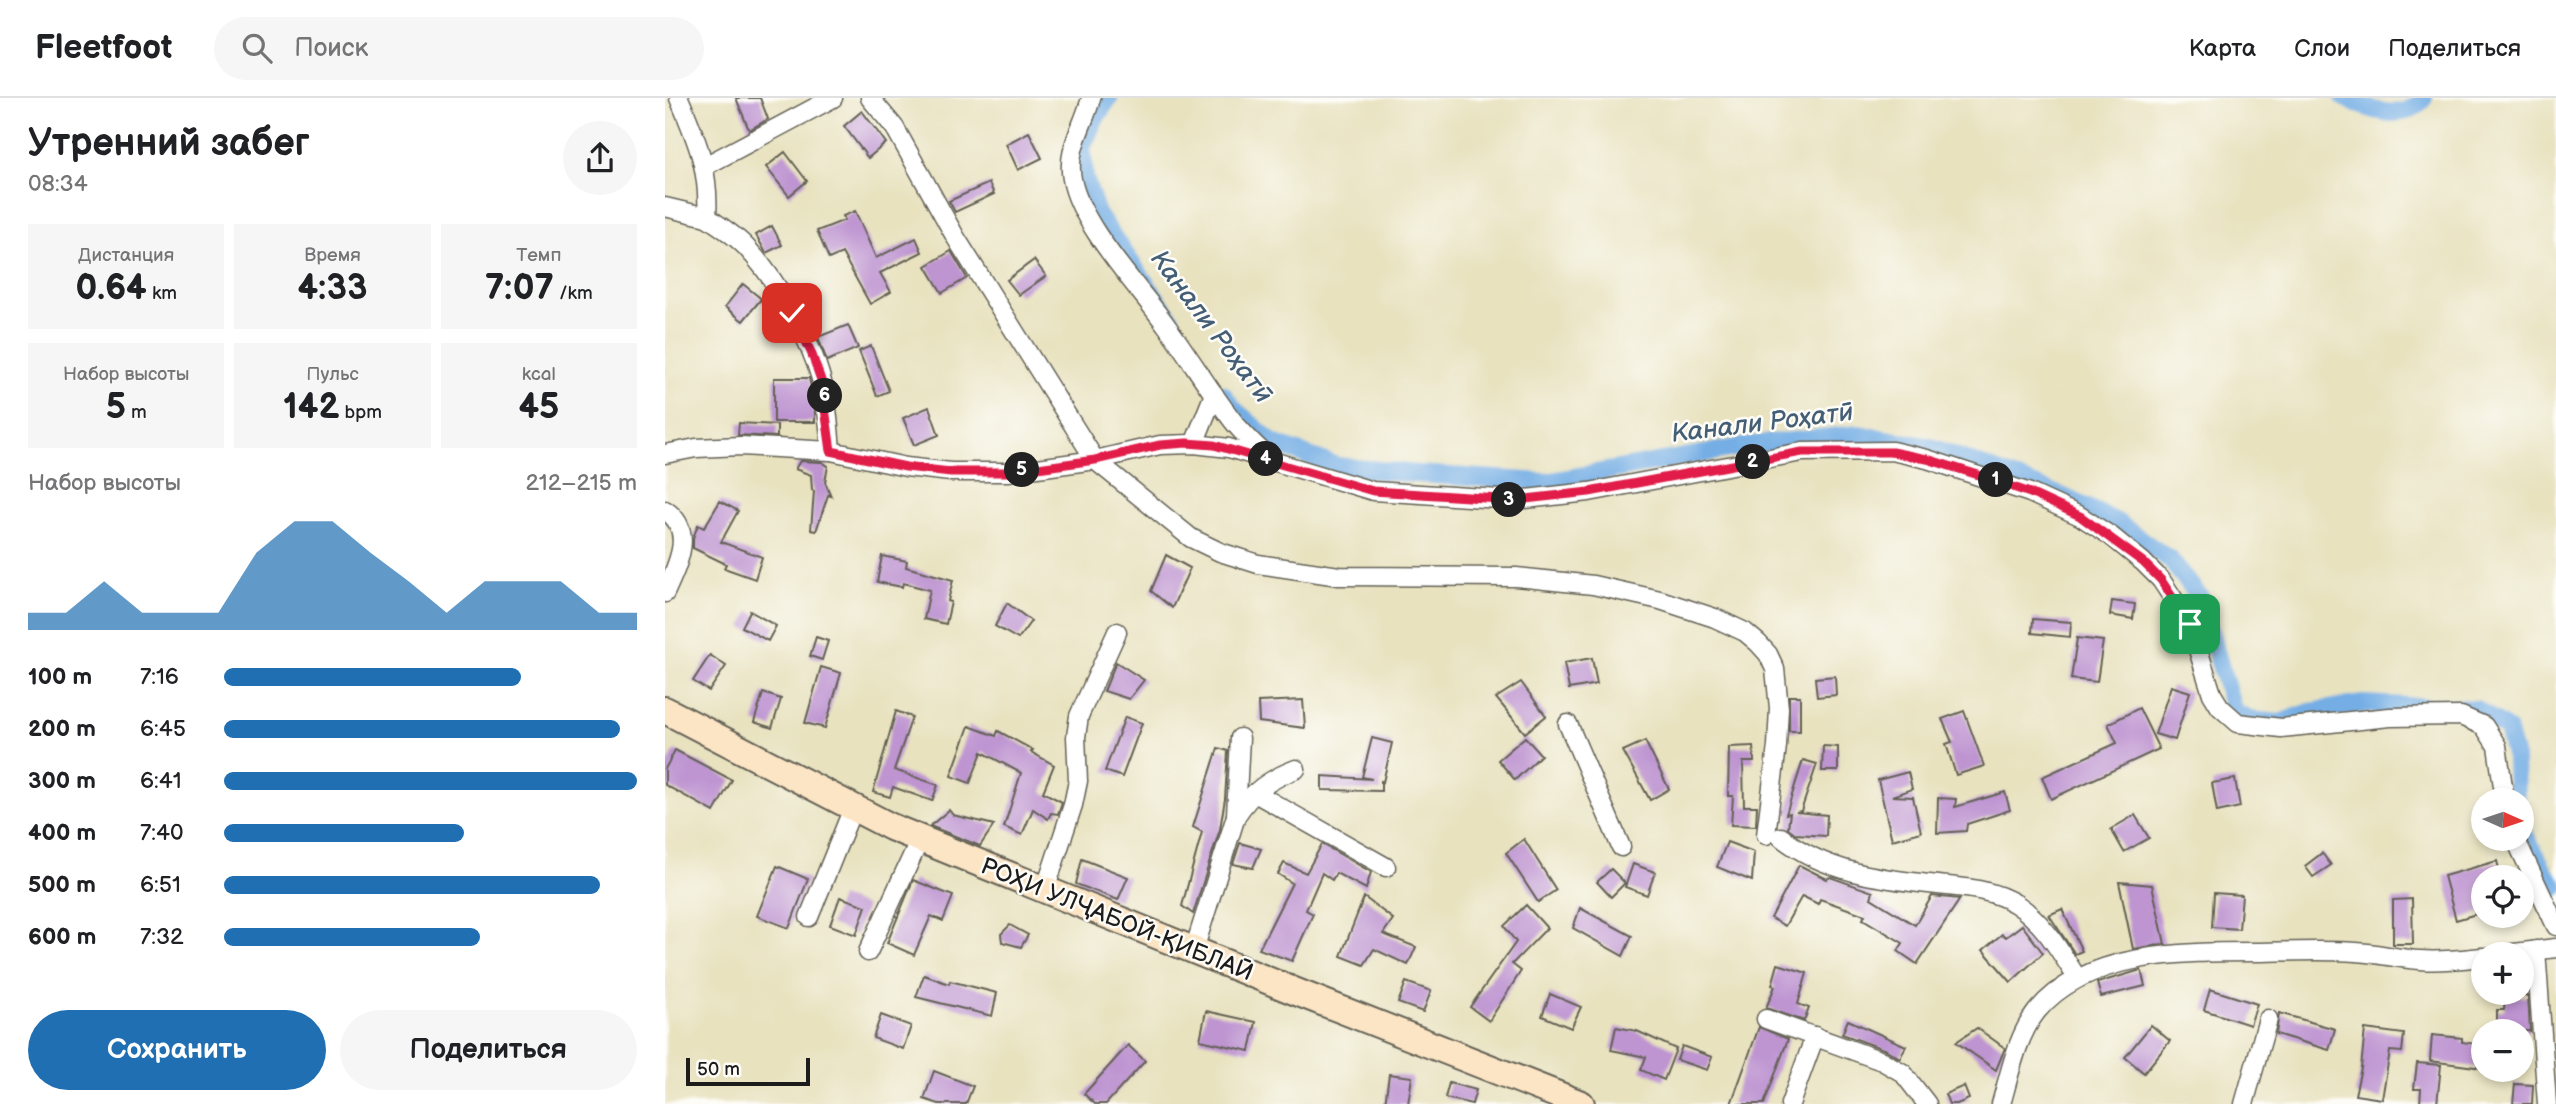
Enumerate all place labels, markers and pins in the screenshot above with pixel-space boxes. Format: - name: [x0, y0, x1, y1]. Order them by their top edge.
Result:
- pin: [762, 283, 822, 343]
- pin: 6: [807, 378, 843, 414]
- pin: 4: [1249, 442, 1283, 476]
- pin: 2: [1735, 444, 1771, 480]
- pin: 5: [1005, 452, 1039, 488]
- pin: 1: [1979, 462, 2013, 498]
- pin: 3: [1491, 482, 1527, 518]
- pin: [2160, 594, 2220, 654]

